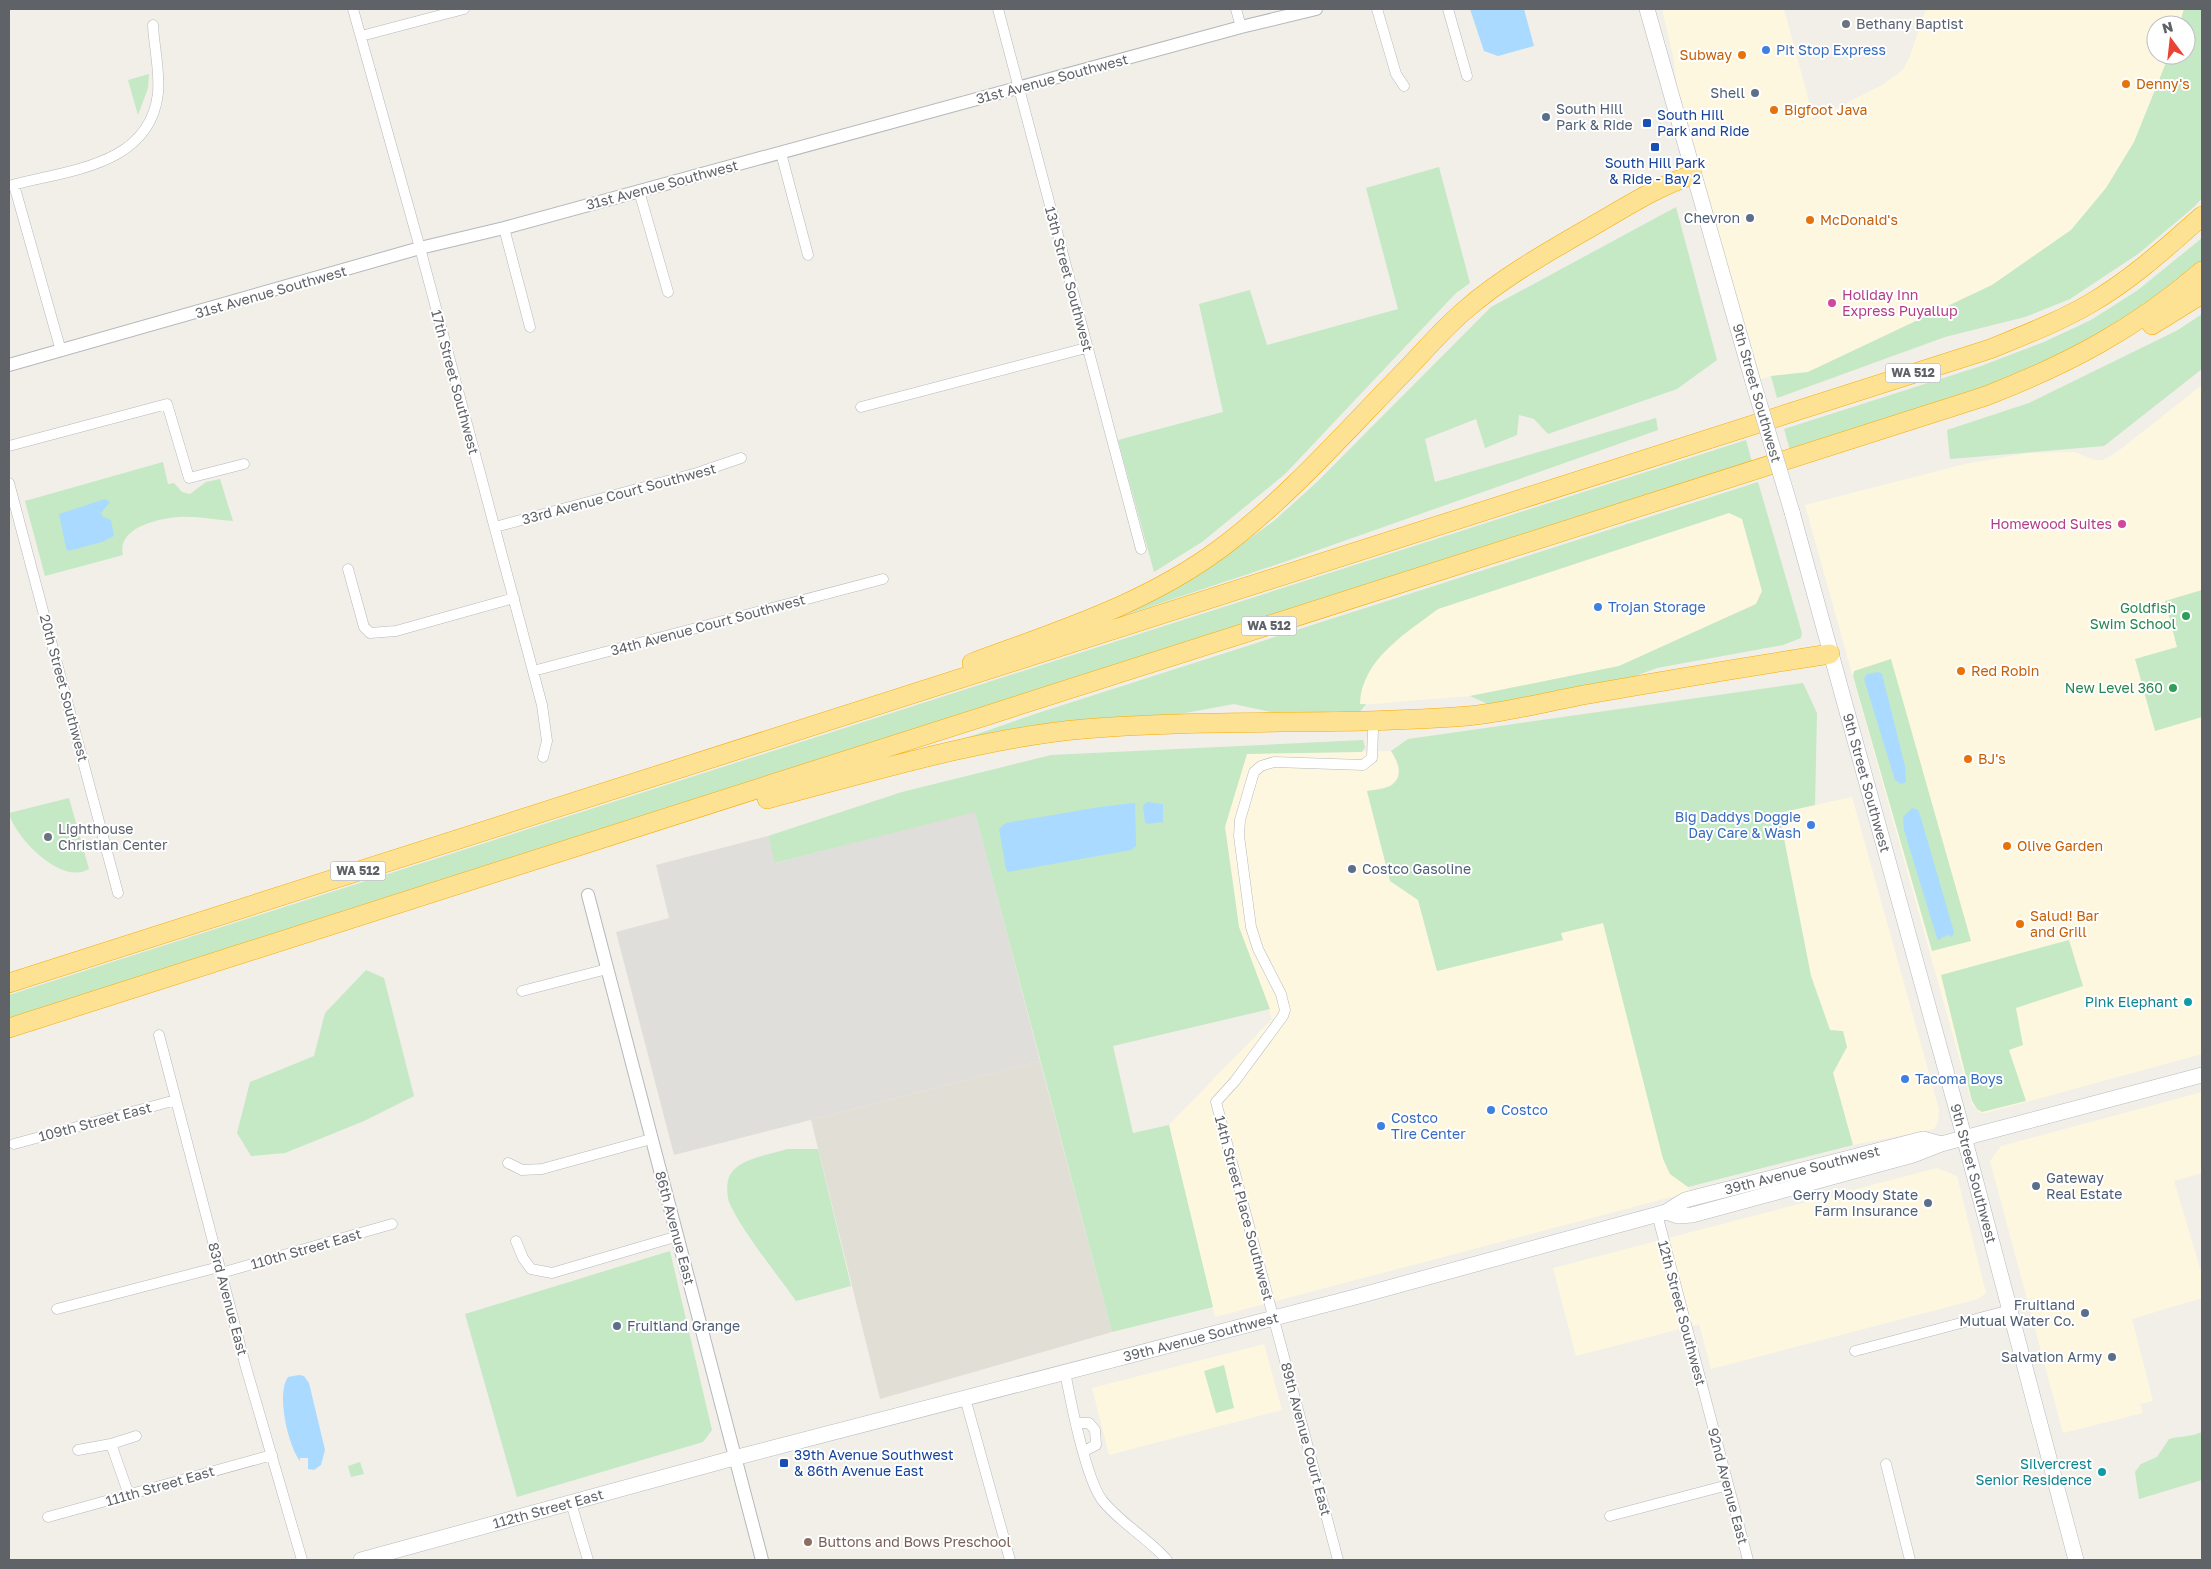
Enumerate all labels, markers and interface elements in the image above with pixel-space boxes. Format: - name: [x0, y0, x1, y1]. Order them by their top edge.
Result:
- place label: Bethany Baptist: [1856, 15, 1964, 32]
- north arrow: [2146, 15, 2196, 65]
- text: N: [2160, 17, 2175, 37]
- marker: Bethany Baptist: [1840, 18, 1852, 30]
- place label: Pit Stop Express: [1776, 41, 1886, 58]
- marker: Pit Stop Express: [1760, 44, 1772, 56]
- place label: Subway: [1680, 46, 1732, 63]
- marker: Subway: [1736, 49, 1748, 61]
- street label: 31st Avenue Southwest: [974, 50, 1130, 107]
- place label: Denny's: [2136, 75, 2190, 92]
- marker: Denny's: [2120, 78, 2132, 90]
- place label: Shell: [1710, 84, 1745, 101]
- marker: Shell: [1749, 87, 1761, 99]
- place label: South Hill Park & Ride: [1556, 100, 1633, 133]
- place label: Bigfoot Java: [1784, 101, 1867, 118]
- marker: Bigfoot Java: [1768, 104, 1780, 116]
- place label: South Hill Park and Ride: [1657, 106, 1749, 139]
- marker: South Hill Park & Ride: [1540, 111, 1552, 123]
- marker: South Hill Park and Ride: [1641, 117, 1653, 129]
- marker: South Hill Park & Ride - Bay 2: [1649, 141, 1661, 153]
- place label: South Hill Park & Ride - Bay 2: [1605, 154, 1705, 187]
- street label: 31st Avenue Southwest: [584, 156, 740, 213]
- street label: 13th Street Southwest: [1042, 204, 1097, 353]
- place label: Chevron: [1684, 209, 1740, 226]
- place label: McDonald's: [1820, 211, 1898, 228]
- marker: Chevron: [1744, 212, 1756, 224]
- marker: McDonald's: [1804, 214, 1816, 226]
- street label: 31st Avenue Southwest: [193, 262, 349, 321]
- place label: Holiday Inn Express Puyallup: [1842, 286, 1958, 319]
- marker: Holiday Inn Express Puyallup: [1826, 297, 1838, 309]
- street label: 17th Street Southwest: [428, 308, 483, 456]
- street label: 9th Street Southwest: [1730, 322, 1785, 464]
- road number: WA 512: [1886, 363, 1940, 382]
- street label: 33rd Avenue Court Southwest: [520, 459, 718, 528]
- place label: Homewood Suites: [1990, 515, 2112, 532]
- marker: Homewood Suites: [2116, 518, 2128, 530]
- street label: 34th Avenue Court Southwest: [609, 590, 807, 659]
- place label: Trojan Storage: [1608, 598, 1706, 615]
- place label: Goldfish Swim School: [2090, 599, 2176, 632]
- marker: Trojan Storage: [1592, 601, 1604, 613]
- marker: Goldfish Swim School: [2180, 610, 2192, 622]
- street label: 20th Street Southwest: [37, 612, 92, 763]
- road number: WA 512: [1242, 616, 1296, 636]
- place label: Red Robin: [1971, 662, 2039, 679]
- marker: Red Robin: [1955, 665, 1967, 677]
- place label: New Level 360: [2065, 679, 2163, 696]
- marker: New Level 360: [2167, 682, 2179, 694]
- street label: 9th Street Southwest: [1840, 711, 1894, 854]
- place label: BJ's: [1978, 750, 2006, 767]
- marker: BJ's: [1962, 753, 1974, 765]
- place label: Big Daddys Doggie Day Care & Wash: [1675, 808, 1801, 841]
- marker: Big Daddys Doggie Day Care & Wash: [1805, 819, 1817, 831]
- place label: Lighthouse Christian Center: [58, 820, 168, 853]
- marker: Lighthouse Christian Center: [42, 831, 54, 843]
- place label: Olive Garden: [2017, 837, 2103, 854]
- marker: Olive Garden: [2001, 840, 2013, 852]
- place label: Costco Gasoline: [1362, 860, 1471, 877]
- road number: WA 512: [330, 861, 386, 880]
- marker: Costco Gasoline: [1346, 863, 1358, 875]
- place label: Salud! Bar and Grill: [2030, 907, 2099, 940]
- marker: Salud! Bar and Grill: [2014, 918, 2026, 930]
- place label: Pink Elephant: [2085, 993, 2178, 1010]
- marker: Pink Elephant: [2182, 996, 2194, 1008]
- place label: Tacoma Boys: [1915, 1070, 2003, 1087]
- marker: Tacoma Boys: [1899, 1073, 1911, 1085]
- street label: 109th Street East: [37, 1098, 153, 1145]
- place label: Costco: [1501, 1101, 1548, 1118]
- street label: 9th Street Southwest: [1947, 1102, 2001, 1245]
- marker: Costco: [1485, 1104, 1497, 1116]
- place label: Costco Tire Center: [1391, 1109, 1466, 1142]
- street label: 14th Street Place Southwest: [1212, 1113, 1277, 1302]
- marker: Costco Tire Center: [1375, 1120, 1387, 1132]
- street label: 39th Avenue Southwest: [1723, 1141, 1881, 1198]
- street label: 86th Avenue East: [652, 1169, 699, 1287]
- place label: Gateway Real Estate: [2046, 1169, 2122, 1202]
- marker: Gateway Real Estate: [2030, 1180, 2042, 1192]
- place label: Gerry Moody State Farm Insurance: [1793, 1186, 1918, 1219]
- marker: Gerry Moody State Farm Insurance: [1922, 1197, 1934, 1209]
- street label: 110th Street East: [249, 1225, 363, 1272]
- street label: 12th Street Southwest: [1655, 1238, 1710, 1387]
- street label: 83rd Avenue East: [205, 1240, 252, 1357]
- place label: Fruitland Mutual Water Co.: [1959, 1296, 2075, 1329]
- marker: Fruitland Mutual Water Co.: [2079, 1307, 2091, 1319]
- street label: 39th Avenue Southwest: [1121, 1308, 1280, 1365]
- place label: Fruitland Grange: [627, 1317, 740, 1334]
- marker: Fruitland Grange: [611, 1320, 623, 1332]
- place label: Salvation Army: [2001, 1348, 2102, 1365]
- marker: Salvation Army: [2106, 1351, 2118, 1363]
- street label: 89th Avenue Court East: [1278, 1360, 1335, 1517]
- street label: 92nd Avenue East: [1705, 1426, 1752, 1546]
- place label: 39th Avenue Southwest & 86th Avenue East: [794, 1446, 954, 1479]
- place label: Silvercrest Senior Residence: [1975, 1455, 2092, 1488]
- marker: 39th Avenue Southwest & 86th Avenue East: [778, 1457, 790, 1469]
- street label: 111th Street East: [104, 1462, 216, 1509]
- marker: Silvercrest Senior Residence: [2096, 1466, 2108, 1478]
- street label: 112th Street East: [491, 1485, 605, 1532]
- place label: Buttons and Bows Preschool: [818, 1533, 1011, 1550]
- marker: Buttons and Bows Preschool: [802, 1536, 814, 1548]

